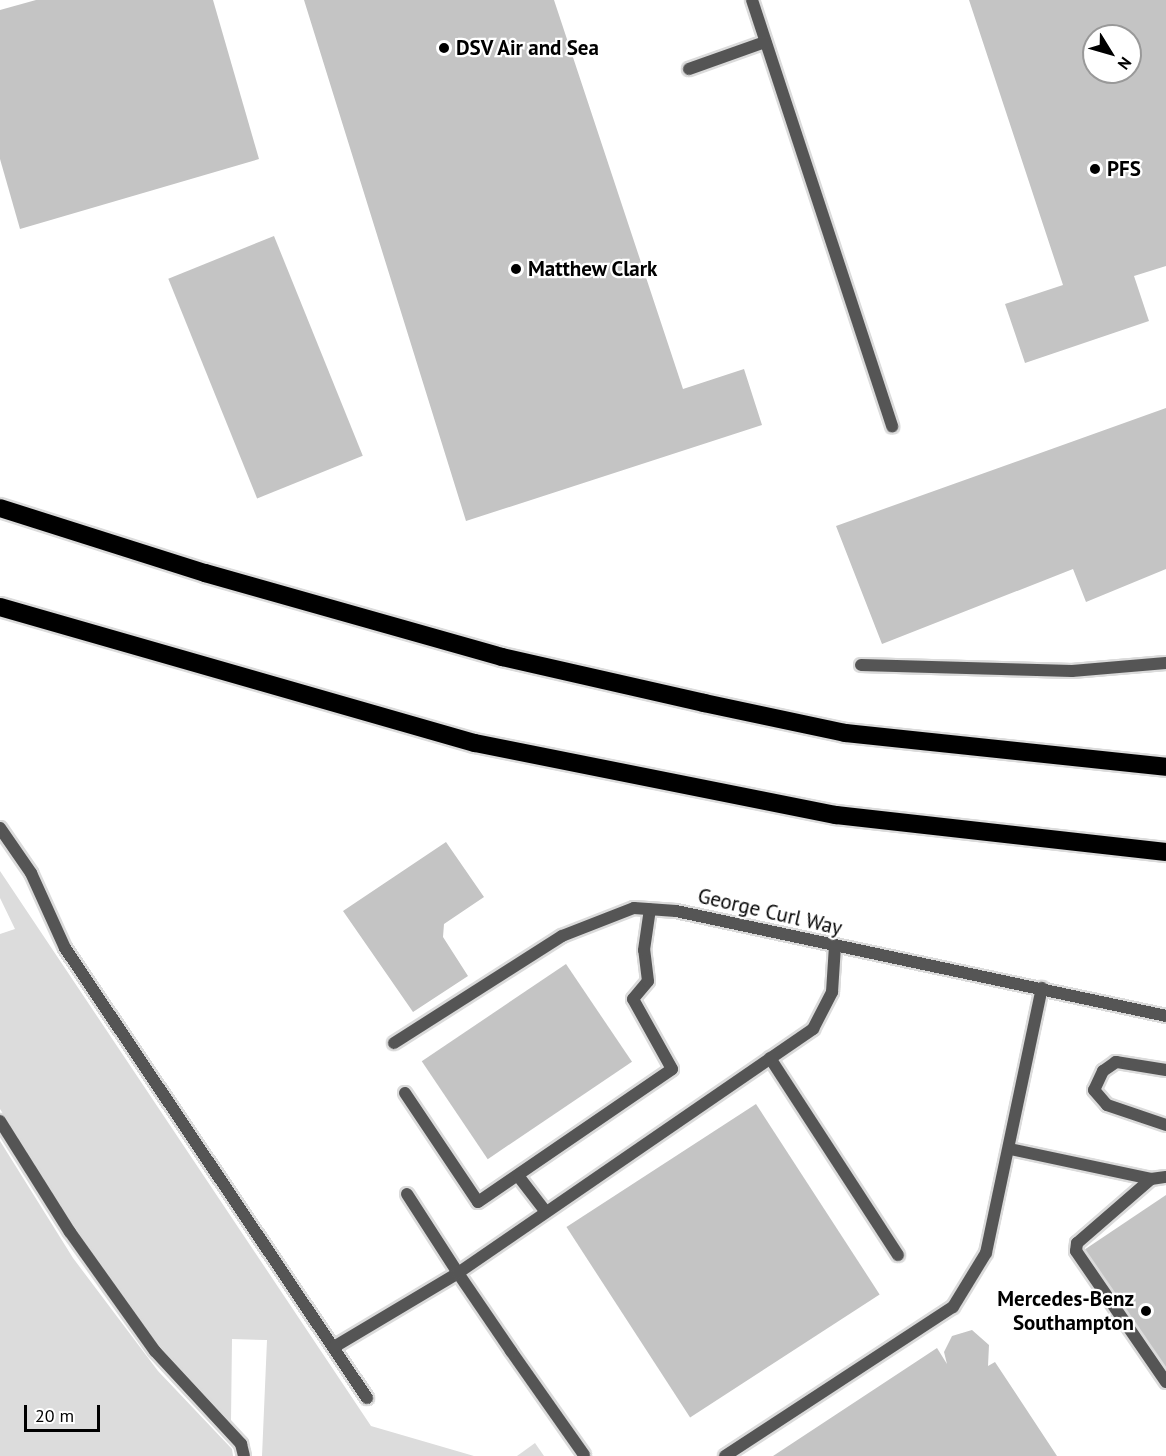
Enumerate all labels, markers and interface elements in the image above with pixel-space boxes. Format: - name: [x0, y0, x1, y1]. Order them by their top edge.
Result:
- north arrow: [1082, 24, 1142, 84]
- place label: DSV Air and Sea: [456, 35, 600, 61]
- marker: DSV Air and Sea: [437, 41, 451, 55]
- text: N: [1114, 53, 1136, 74]
- place label: PFS: [1107, 156, 1141, 182]
- marker: PFS: [1088, 162, 1102, 176]
- place label: Matthew Clark: [528, 256, 658, 282]
- marker: Matthew Clark: [509, 262, 523, 276]
- street label: George Curl Way: [695, 883, 845, 941]
- place label: Mercedes-Benz Southampton: [997, 1286, 1134, 1336]
- marker: Mercedes-Benz Southampton: [1139, 1304, 1153, 1318]
- scale bar: [27, 1393, 104, 1431]
- text: 20 m: [35, 1404, 74, 1427]

